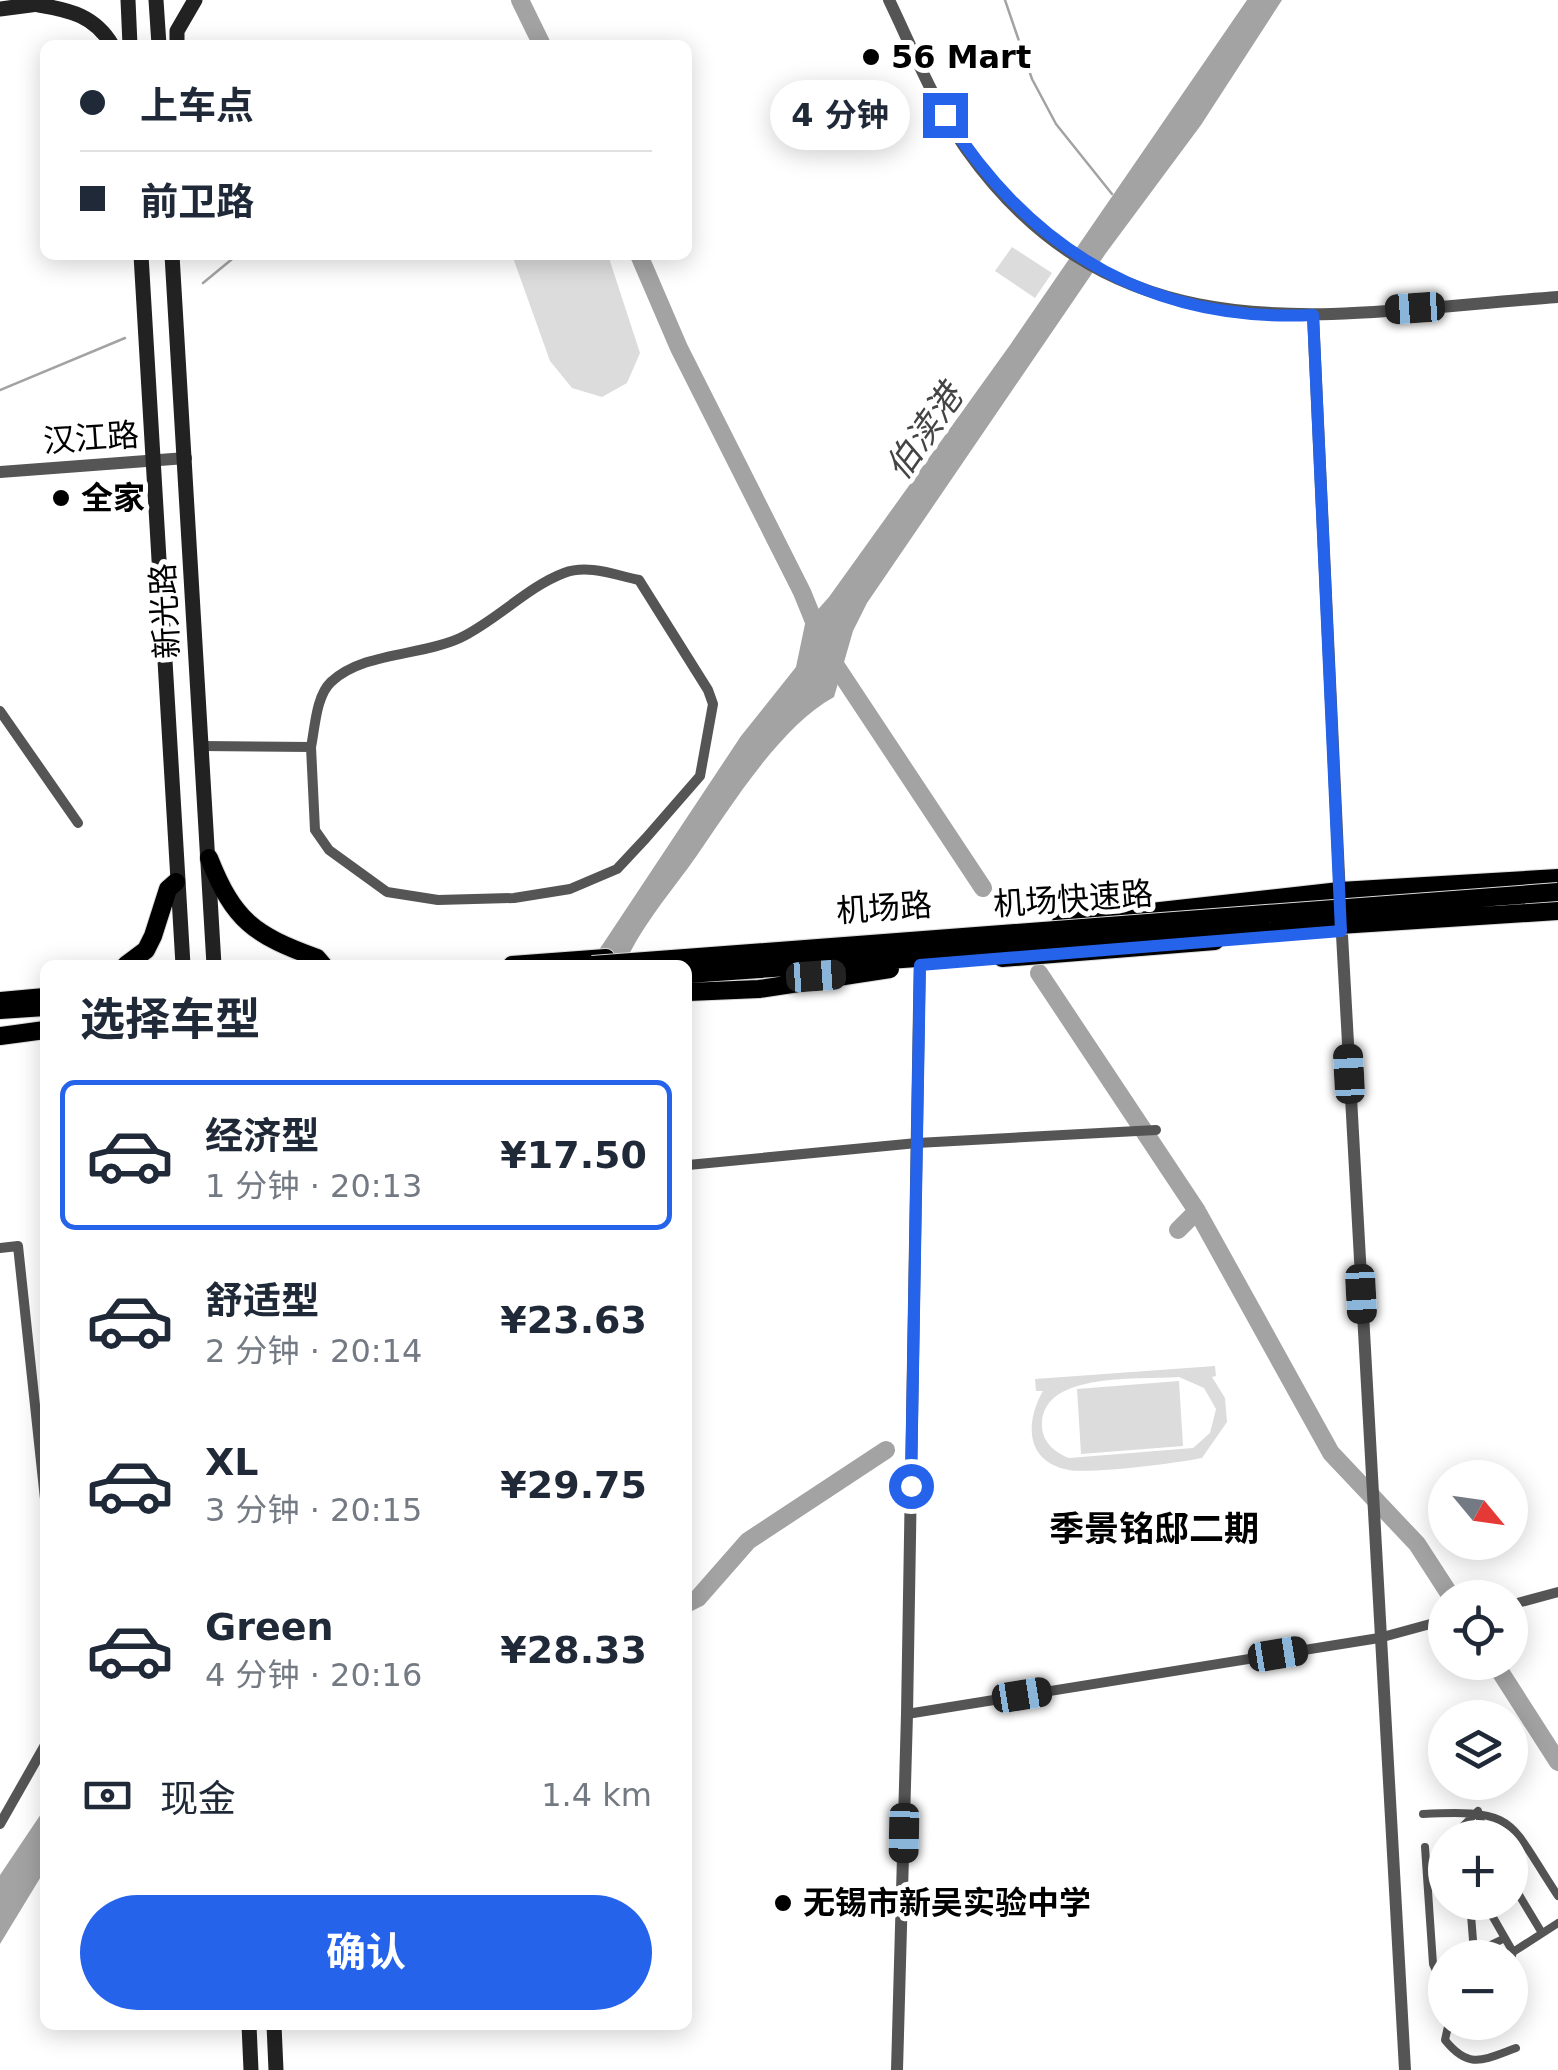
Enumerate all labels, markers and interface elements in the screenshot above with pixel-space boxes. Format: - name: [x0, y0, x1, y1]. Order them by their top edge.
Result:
- place label: 56 Mart: [891, 38, 1031, 76]
- marker: 56 Mart: [860, 46, 882, 68]
- callout: 4 分钟: [770, 80, 910, 150]
- text: 上车点: [140, 84, 254, 128]
- route end: [923, 93, 968, 138]
- text: 4 分钟: [791, 96, 889, 134]
- text: 前卫路: [140, 180, 254, 224]
- car: [1384, 291, 1446, 325]
- water label: 伯渎港: [877, 373, 973, 486]
- street label: 汉江路: [42, 416, 140, 460]
- place label: 全家: [81, 479, 145, 517]
- marker: 全家: [50, 487, 72, 509]
- street label: 新光路: [144, 562, 186, 660]
- street label: 机场快速路: [992, 874, 1154, 924]
- street label: 机场路: [835, 886, 933, 930]
- car: [785, 959, 847, 993]
- text: 选择车型: [80, 993, 260, 1046]
- car: [1332, 1043, 1366, 1105]
- icon: car: [85, 1110, 175, 1200]
- text: 经济型: [205, 1114, 319, 1158]
- text: ¥17.50: [500, 1133, 647, 1177]
- text: 1 分钟 · 20:13: [205, 1167, 422, 1205]
- car: [1344, 1263, 1378, 1325]
- icon: car: [85, 1275, 175, 1365]
- text: 舒适型: [205, 1279, 319, 1323]
- text: ¥23.63: [500, 1298, 647, 1342]
- text: 2 分钟 · 20:14: [205, 1332, 422, 1370]
- icon: car: [85, 1440, 175, 1530]
- text: XL: [205, 1440, 259, 1484]
- north arrow: [1428, 1460, 1528, 1560]
- map controls: [1428, 1460, 1528, 2040]
- text: ¥29.75: [500, 1463, 647, 1507]
- route start: [889, 1464, 934, 1509]
- text: 3 分钟 · 20:15: [205, 1491, 422, 1529]
- district label: 季景铭邸二期: [1049, 1509, 1259, 1549]
- button: locate: [1428, 1580, 1528, 1680]
- icon: car: [85, 1605, 175, 1695]
- text: Green: [205, 1605, 334, 1649]
- text: ¥28.33: [500, 1628, 647, 1672]
- car: [1246, 1634, 1310, 1674]
- text: 4 分钟 · 20:16: [205, 1656, 422, 1694]
- car: [990, 1675, 1054, 1715]
- button: layers: [1428, 1700, 1528, 1800]
- icon: cash: [80, 1768, 135, 1823]
- text: 1.4 km: [541, 1776, 652, 1814]
- text: 现金: [160, 1777, 236, 1821]
- car: [888, 1803, 920, 1863]
- button: +: [1428, 1820, 1528, 1920]
- place label: 无锡市新吴实验中学: [803, 1884, 1091, 1922]
- marker: 无锡市新吴实验中学: [772, 1892, 794, 1914]
- button: 确认: [80, 1895, 652, 2010]
- button: −: [1428, 1940, 1528, 2040]

